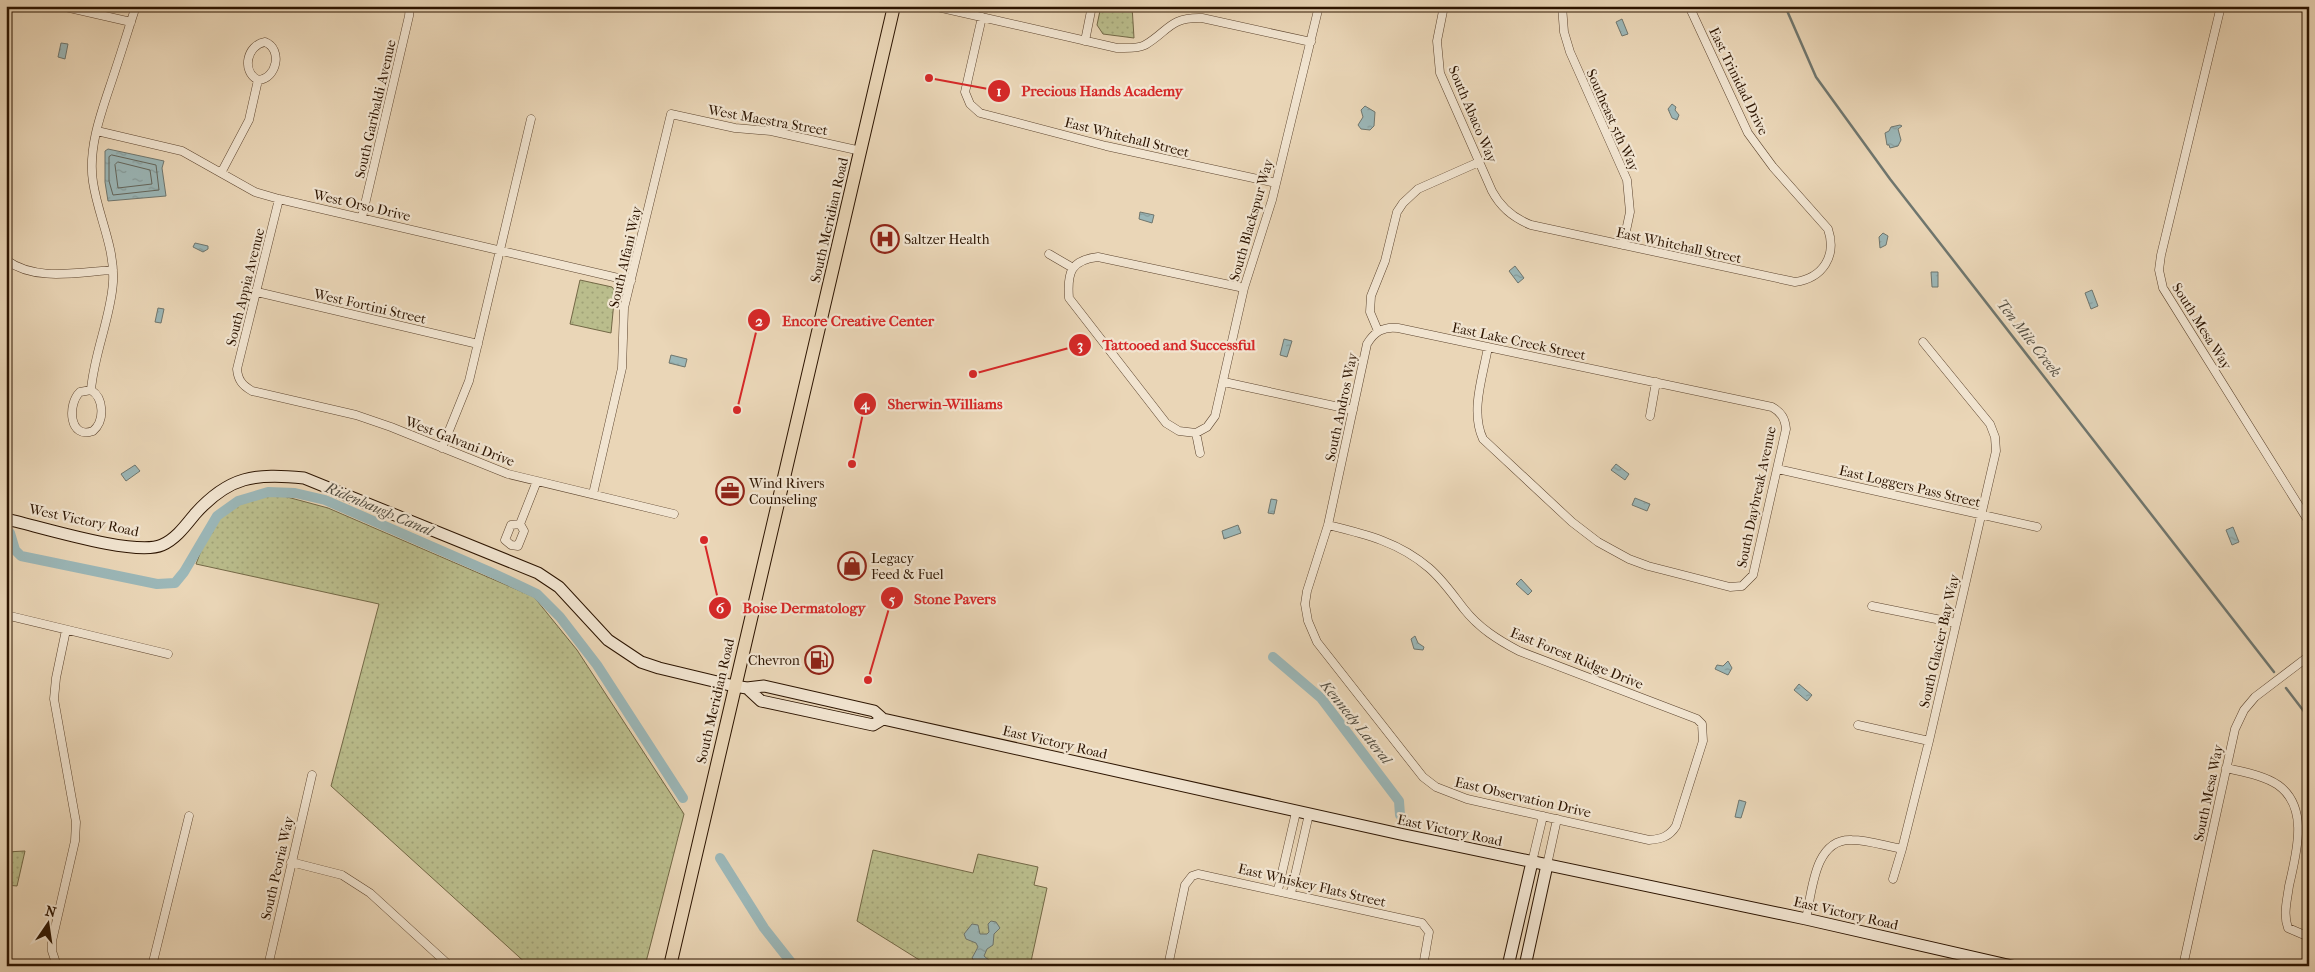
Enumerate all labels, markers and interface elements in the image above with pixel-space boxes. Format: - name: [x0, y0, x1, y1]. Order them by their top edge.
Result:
- street label: East Trinidad Drive: [1705, 25, 1772, 138]
- street label: South Garibaldi Avenue: [351, 38, 400, 180]
- street label: South Abaco Way: [1444, 63, 1501, 166]
- street label: Southeast 5th Way: [1582, 67, 1643, 174]
- callout: Precious Hands Academy: [986, 76, 1193, 106]
- text: 1: [996, 82, 1002, 100]
- text: Precious Hands Academy: [1021, 82, 1184, 100]
- street label: West Maestra Street: [706, 101, 829, 139]
- street label: East Whitehall Street: [1063, 114, 1191, 161]
- street label: South Meridian Road: [807, 155, 852, 284]
- street label: South Blackspur Way: [1226, 156, 1277, 283]
- street label: West Orso Drive: [311, 186, 412, 225]
- street label: South Alfani Way: [606, 204, 646, 310]
- hospital icon: Saltzer Health: [870, 224, 900, 254]
- street label: East Whitehall Street: [1615, 224, 1743, 267]
- street label: South Appia Avenue: [223, 226, 268, 348]
- place label: Saltzer Health: [904, 231, 990, 248]
- street label: South Mesa Way: [2168, 280, 2235, 373]
- street label: West Fortini Street: [311, 285, 428, 328]
- water label: Ten Mile Creek: [1993, 295, 2065, 381]
- callout: Encore Creative Center: [747, 305, 944, 335]
- text: 2: [755, 312, 763, 330]
- text: Encore Creative Center: [782, 312, 935, 330]
- street label: East Lake Creek Street: [1450, 319, 1587, 364]
- callout: Tattooed and Successful: [1068, 330, 1266, 360]
- text: 3: [1077, 336, 1083, 354]
- text: Tattooed and Successful: [1101, 336, 1256, 354]
- street label: South Andros Way: [1322, 351, 1361, 463]
- callout: Sherwin-Williams: [852, 389, 1012, 419]
- text: 4: [860, 395, 871, 413]
- text: Sherwin-Williams: [888, 395, 1003, 413]
- street label: West Galvani Drive: [402, 412, 517, 470]
- street label: South Daybreak Avenue: [1733, 425, 1780, 569]
- street label: East Loggers Pass Street: [1837, 462, 1982, 511]
- place label: Wind Rivers Counseling: [748, 475, 824, 508]
- office icon: Wind Rivers Counseling: [715, 476, 745, 506]
- water label: Ridenbaugh Canal: [322, 478, 437, 541]
- street label: West Victory Road: [26, 500, 141, 540]
- place label: Legacy Feed & Fuel: [871, 550, 944, 583]
- shop icon: Legacy Feed & Fuel: [837, 551, 867, 581]
- street label: South Glacier Bay Way: [1916, 572, 1963, 710]
- callout: Stone Pavers: [879, 583, 1006, 613]
- text: 5: [889, 590, 896, 608]
- text: Stone Pavers: [914, 590, 996, 608]
- callout: Boise Dermatology: [707, 593, 875, 623]
- text: 6: [716, 599, 725, 617]
- text: Boise Dermatology: [742, 599, 867, 617]
- street label: East Forest Ridge Drive: [1508, 624, 1646, 693]
- street label: South Meridian Road: [693, 636, 738, 765]
- fuel station icon: Chevron: [804, 645, 834, 675]
- place label: Chevron: [748, 652, 800, 669]
- water label: Kennedy Lateral: [1316, 676, 1397, 769]
- street label: East Victory Road: [1001, 722, 1109, 763]
- street label: South Mesa Way: [2190, 743, 2227, 843]
- street label: East Observation Drive: [1453, 774, 1593, 821]
- street label: East Victory Road: [1396, 811, 1504, 850]
- street label: South Peoria Way: [257, 814, 298, 922]
- street label: East Whiskey Flats Street: [1236, 860, 1388, 911]
- street label: East Victory Road: [1792, 893, 1900, 934]
- north arrow: [22, 900, 72, 950]
- text: N: [44, 902, 58, 921]

